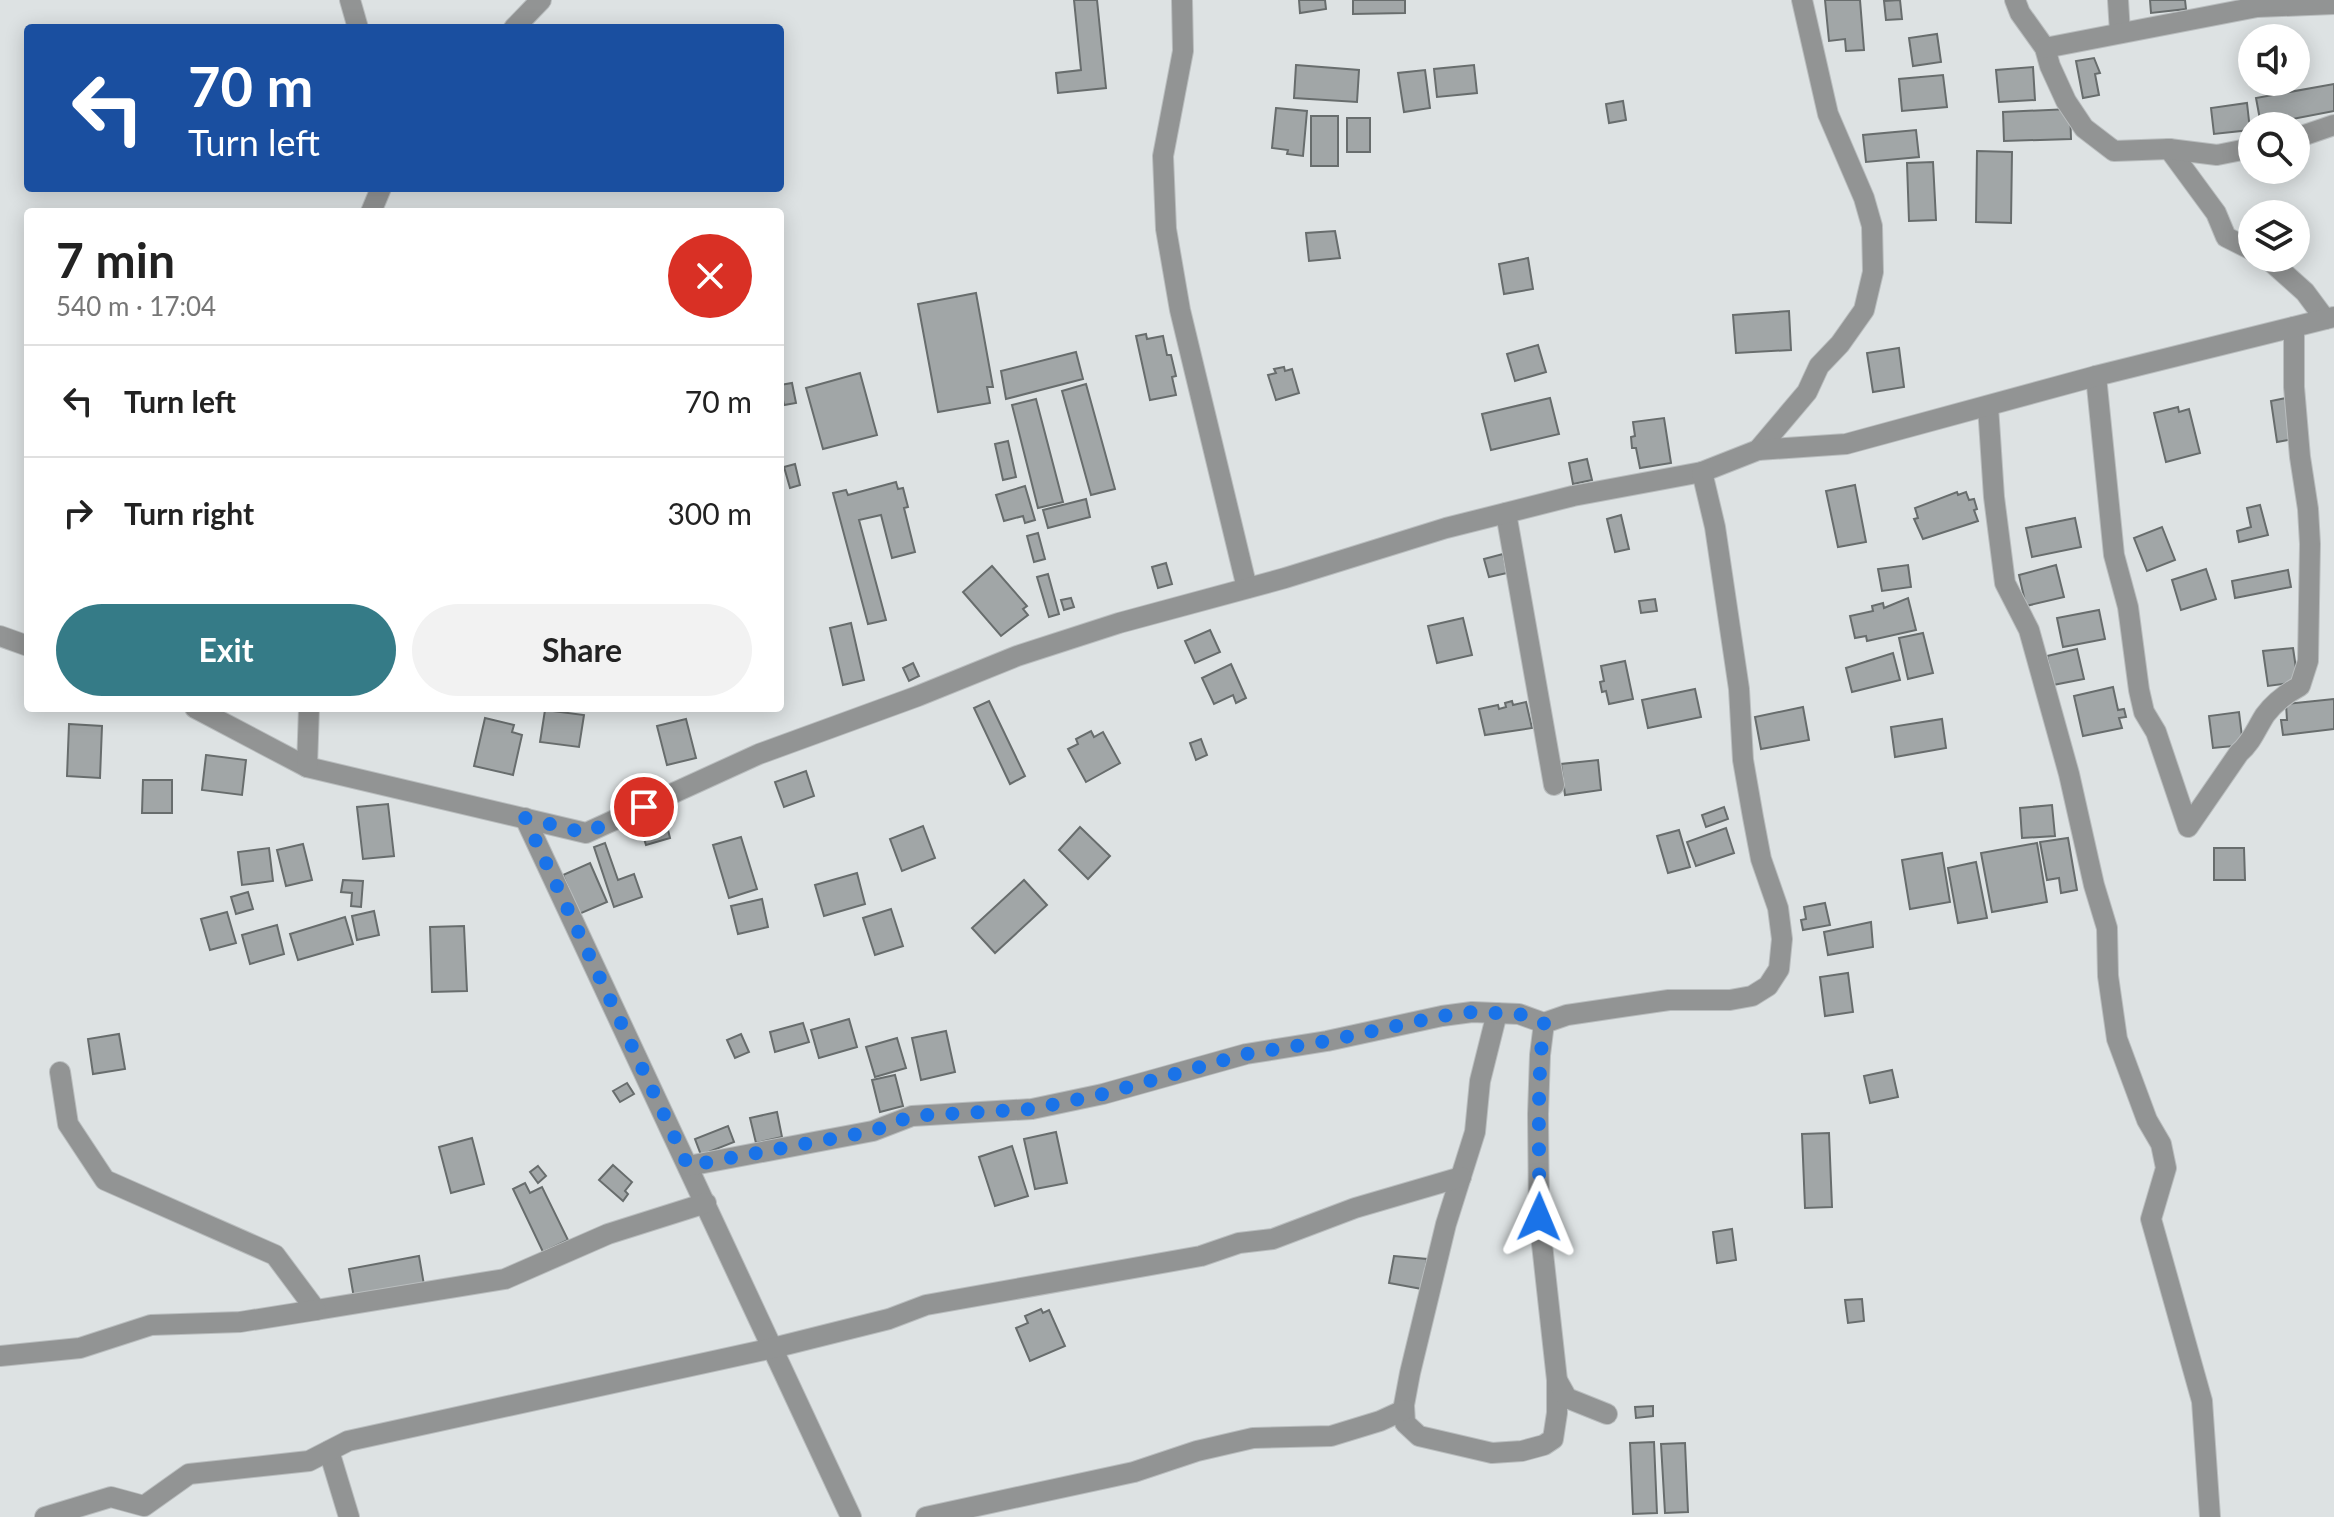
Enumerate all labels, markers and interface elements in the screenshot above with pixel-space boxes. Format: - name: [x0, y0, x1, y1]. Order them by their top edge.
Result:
- map controls: [2238, 24, 2310, 272]
- button: sound: [2238, 24, 2310, 96]
- text: 70 m: [188, 52, 313, 119]
- icon: left: [56, 56, 160, 160]
- button: search: [2238, 112, 2310, 184]
- text: Turn left: [188, 120, 320, 164]
- button: layers: [2238, 200, 2310, 272]
- text: 7 min: [56, 231, 175, 288]
- button: close: [668, 234, 752, 318]
- text: 540 m · 17:04: [56, 290, 216, 322]
- icon: left: [56, 379, 100, 423]
- text: Turn left: [124, 383, 236, 419]
- text: 70 m: [685, 383, 752, 419]
- icon: right: [56, 491, 100, 535]
- text: Turn right: [124, 495, 254, 531]
- text: 300 m: [667, 495, 752, 531]
- button: Exit: [56, 604, 396, 696]
- button: Share: [412, 604, 752, 696]
- pin: [610, 773, 678, 841]
- icon: arrive: [622, 785, 666, 829]
- position arrow: [1497, 1175, 1581, 1259]

